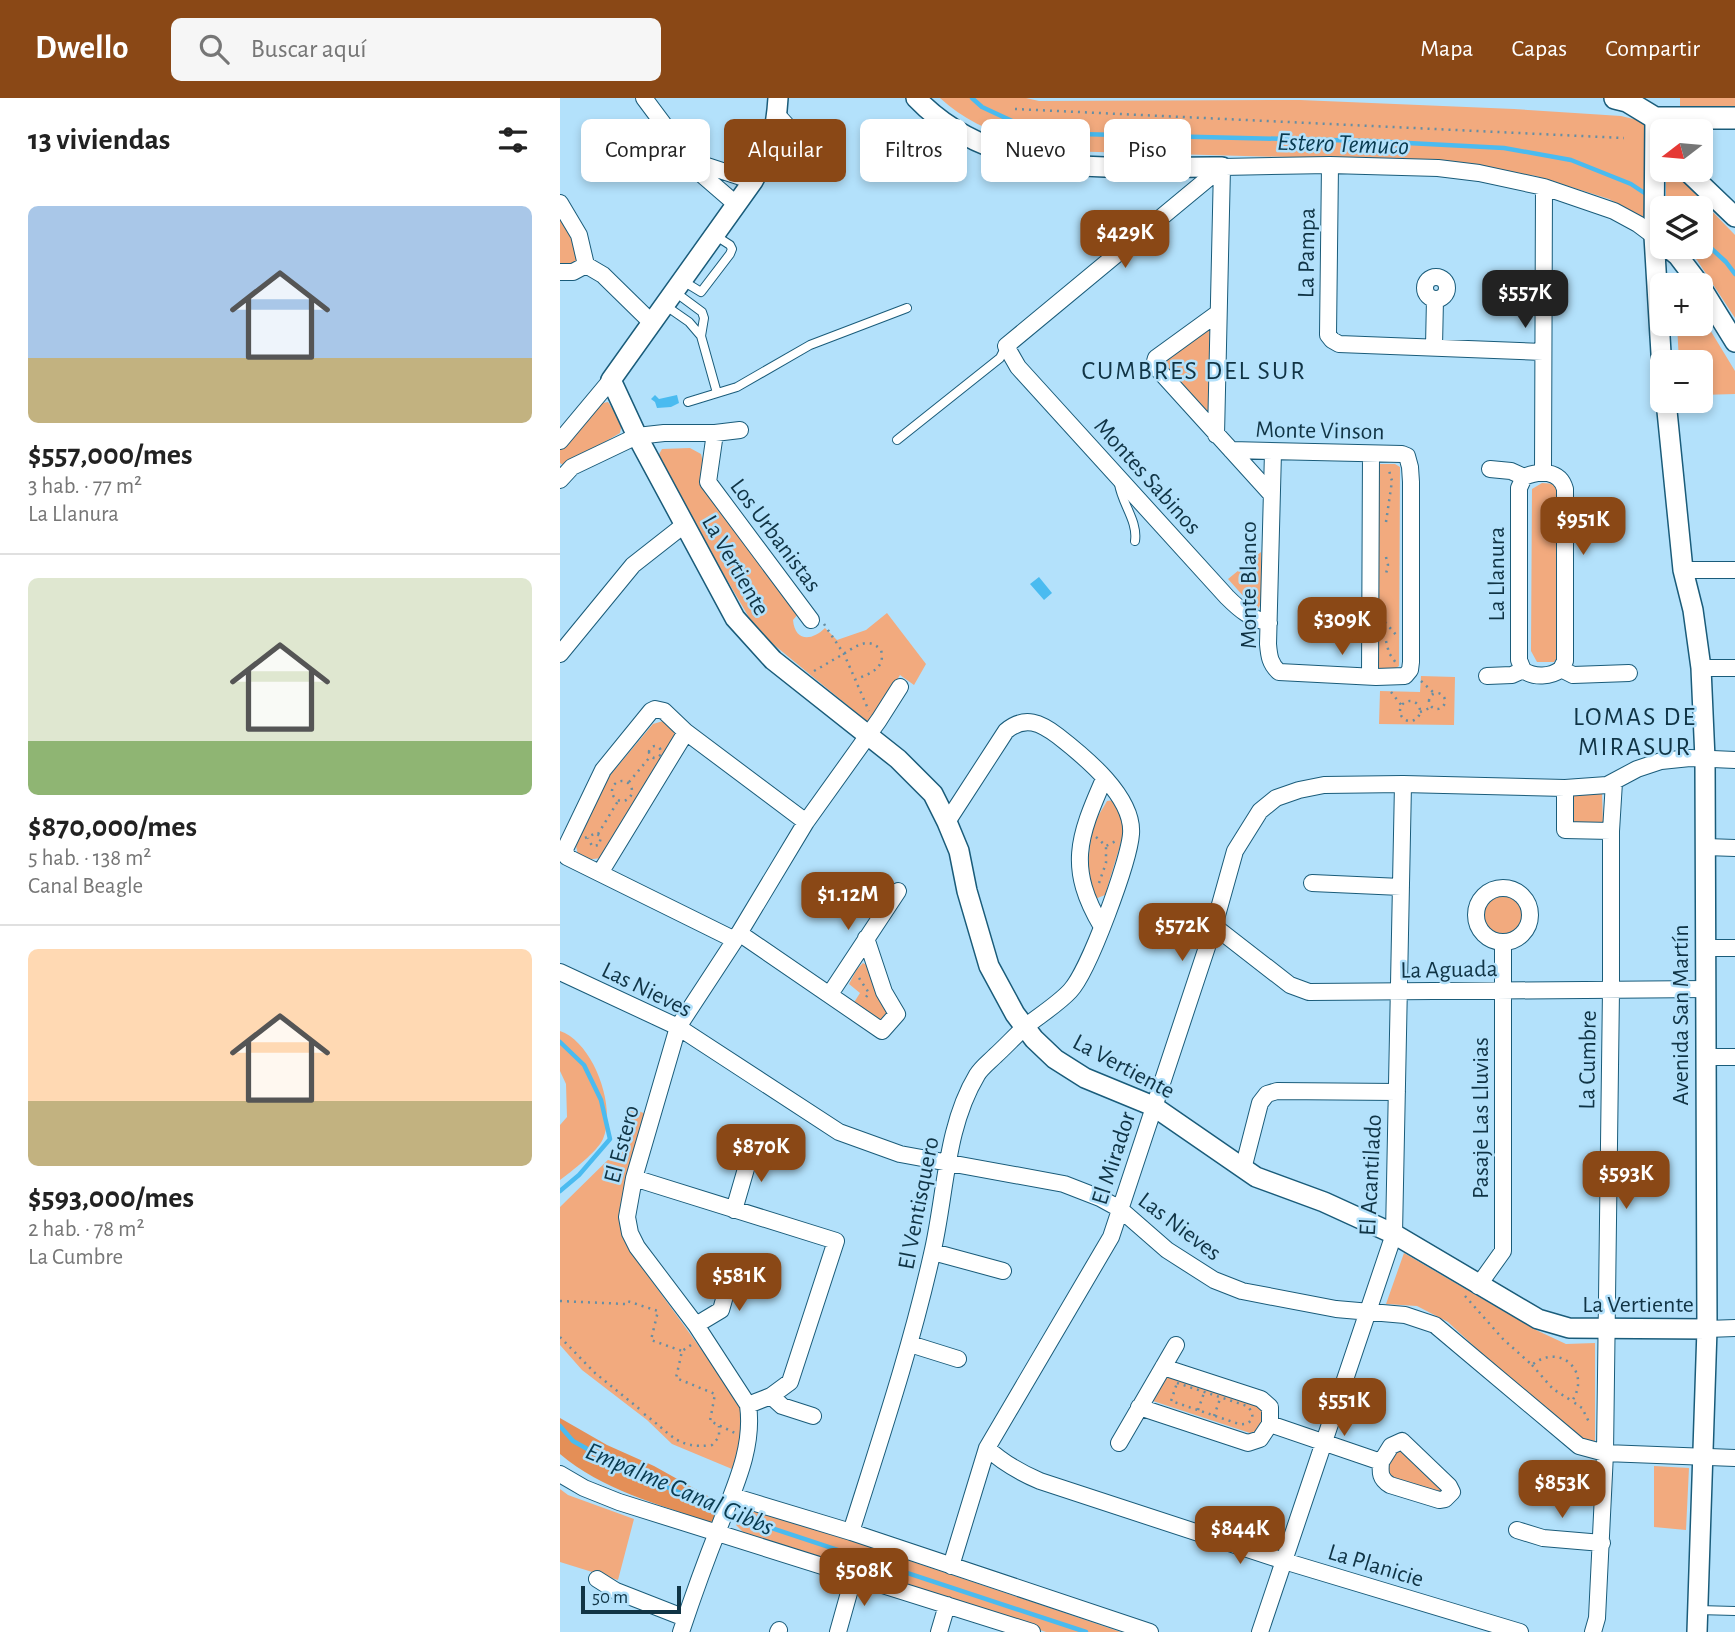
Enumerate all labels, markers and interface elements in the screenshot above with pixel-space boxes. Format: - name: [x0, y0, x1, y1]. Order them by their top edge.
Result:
- search box: [171, 18, 661, 81]
- icon: search: [195, 30, 233, 68]
- text: Dwello: [35, 32, 129, 65]
- text: Buscar aquí: [251, 36, 367, 62]
- text: Mapa: [1420, 37, 1473, 61]
- text: Capas: [1511, 37, 1567, 61]
- text: Compartir: [1605, 37, 1700, 61]
- chip: Comprar: [581, 119, 710, 182]
- chip: Alquilar: [724, 119, 846, 182]
- chip: Filtros: [860, 119, 967, 182]
- chip: Nuevo: [981, 119, 1090, 182]
- chip: Piso: [1104, 119, 1191, 182]
- north arrow: [1650, 119, 1713, 182]
- map controls: [1650, 119, 1713, 413]
- icon: filters: [494, 121, 532, 159]
- text: 13 viviendas: [28, 125, 170, 155]
- water label: Estero Temuco: [1277, 129, 1409, 159]
- button: layers: [1650, 196, 1713, 259]
- street label: La Pampa: [1294, 208, 1320, 298]
- pin: $429K: [1076, 211, 1174, 270]
- text: $429K: [1096, 221, 1154, 244]
- icon: home: [217, 252, 343, 378]
- pin: $557K: [1476, 271, 1574, 330]
- button: +: [1650, 273, 1713, 336]
- text: $557K: [1498, 281, 1552, 304]
- button: −: [1650, 350, 1713, 413]
- district label: CUMBRES DEL SUR: [1081, 358, 1307, 384]
- street label: Montes Sabinos: [1089, 414, 1205, 539]
- street label: Monte Vinson: [1255, 418, 1385, 444]
- text: $557,000/mes: [28, 440, 193, 470]
- text: 3 hab. · 77 m²: [28, 475, 142, 498]
- street label: Los Urbanistas: [725, 475, 825, 597]
- pin: $951K: [1534, 498, 1632, 557]
- text: La Llanura: [28, 503, 119, 526]
- text: $951K: [1556, 508, 1610, 531]
- street label: La Vertiente: [697, 511, 773, 620]
- street label: Monte Blanco: [1237, 521, 1261, 649]
- street label: La Llanura: [1485, 527, 1509, 621]
- pin: $309K: [1293, 598, 1391, 657]
- text: $309K: [1314, 608, 1370, 631]
- icon: home: [217, 624, 343, 750]
- district label: LOMAS DE MIRASUR: [1573, 704, 1697, 760]
- text: $870,000/mes: [28, 812, 197, 842]
- text: 5 hab. · 138 m²: [28, 847, 151, 870]
- pin: $1.12M: [791, 872, 905, 932]
- text: Canal Beagle: [28, 875, 143, 898]
- text: $1.12M: [817, 883, 879, 906]
- pin: $572K: [1133, 904, 1231, 963]
- text: $572K: [1155, 914, 1209, 937]
- street label: Avenida San Martín: [1669, 924, 1693, 1106]
- street label: La Aguada: [1400, 957, 1498, 983]
- street label: Las Nieves: [598, 958, 695, 1022]
- icon: home: [217, 995, 343, 1121]
- street label: La Cumbre: [1575, 1010, 1601, 1110]
- street label: La Vertiente: [1069, 1030, 1178, 1104]
- street label: Pasaje Las Lluvias: [1469, 1037, 1493, 1199]
- street label: El Estero: [600, 1103, 644, 1186]
- street label: El Mirador: [1088, 1108, 1140, 1208]
- street label: El Acantilado: [1356, 1114, 1386, 1236]
- pin: $870K: [712, 1124, 810, 1184]
- text: $870K: [732, 1135, 790, 1158]
- street label: El Ventisquero: [894, 1135, 944, 1272]
- pin: $593K: [1577, 1152, 1675, 1211]
- text: $593K: [1599, 1162, 1653, 1185]
- text: $593,000/mes: [28, 1183, 194, 1213]
- street label: Las Nieves: [1133, 1188, 1225, 1266]
- text: 2 hab. · 78 m²: [28, 1218, 144, 1241]
- text: La Cumbre: [28, 1246, 123, 1269]
- pin: $581K: [690, 1254, 788, 1313]
- text: $581K: [712, 1264, 766, 1287]
- street label: La Vertiente: [1582, 1293, 1694, 1317]
- pin: $551K: [1295, 1378, 1393, 1438]
- text: $551K: [1318, 1389, 1370, 1412]
- water label: Empalme Canal Gibbs: [582, 1438, 777, 1540]
- pin: $853K: [1513, 1460, 1611, 1520]
- text: $853K: [1535, 1471, 1589, 1494]
- pin: $844K: [1191, 1506, 1289, 1566]
- text: $844K: [1211, 1517, 1269, 1540]
- street label: La Planicie: [1325, 1540, 1426, 1592]
- pin: $508K: [815, 1548, 913, 1608]
- text: $508K: [835, 1559, 893, 1582]
- scale bar: [581, 1583, 681, 1615]
- text: 50 m: [592, 1588, 628, 1607]

